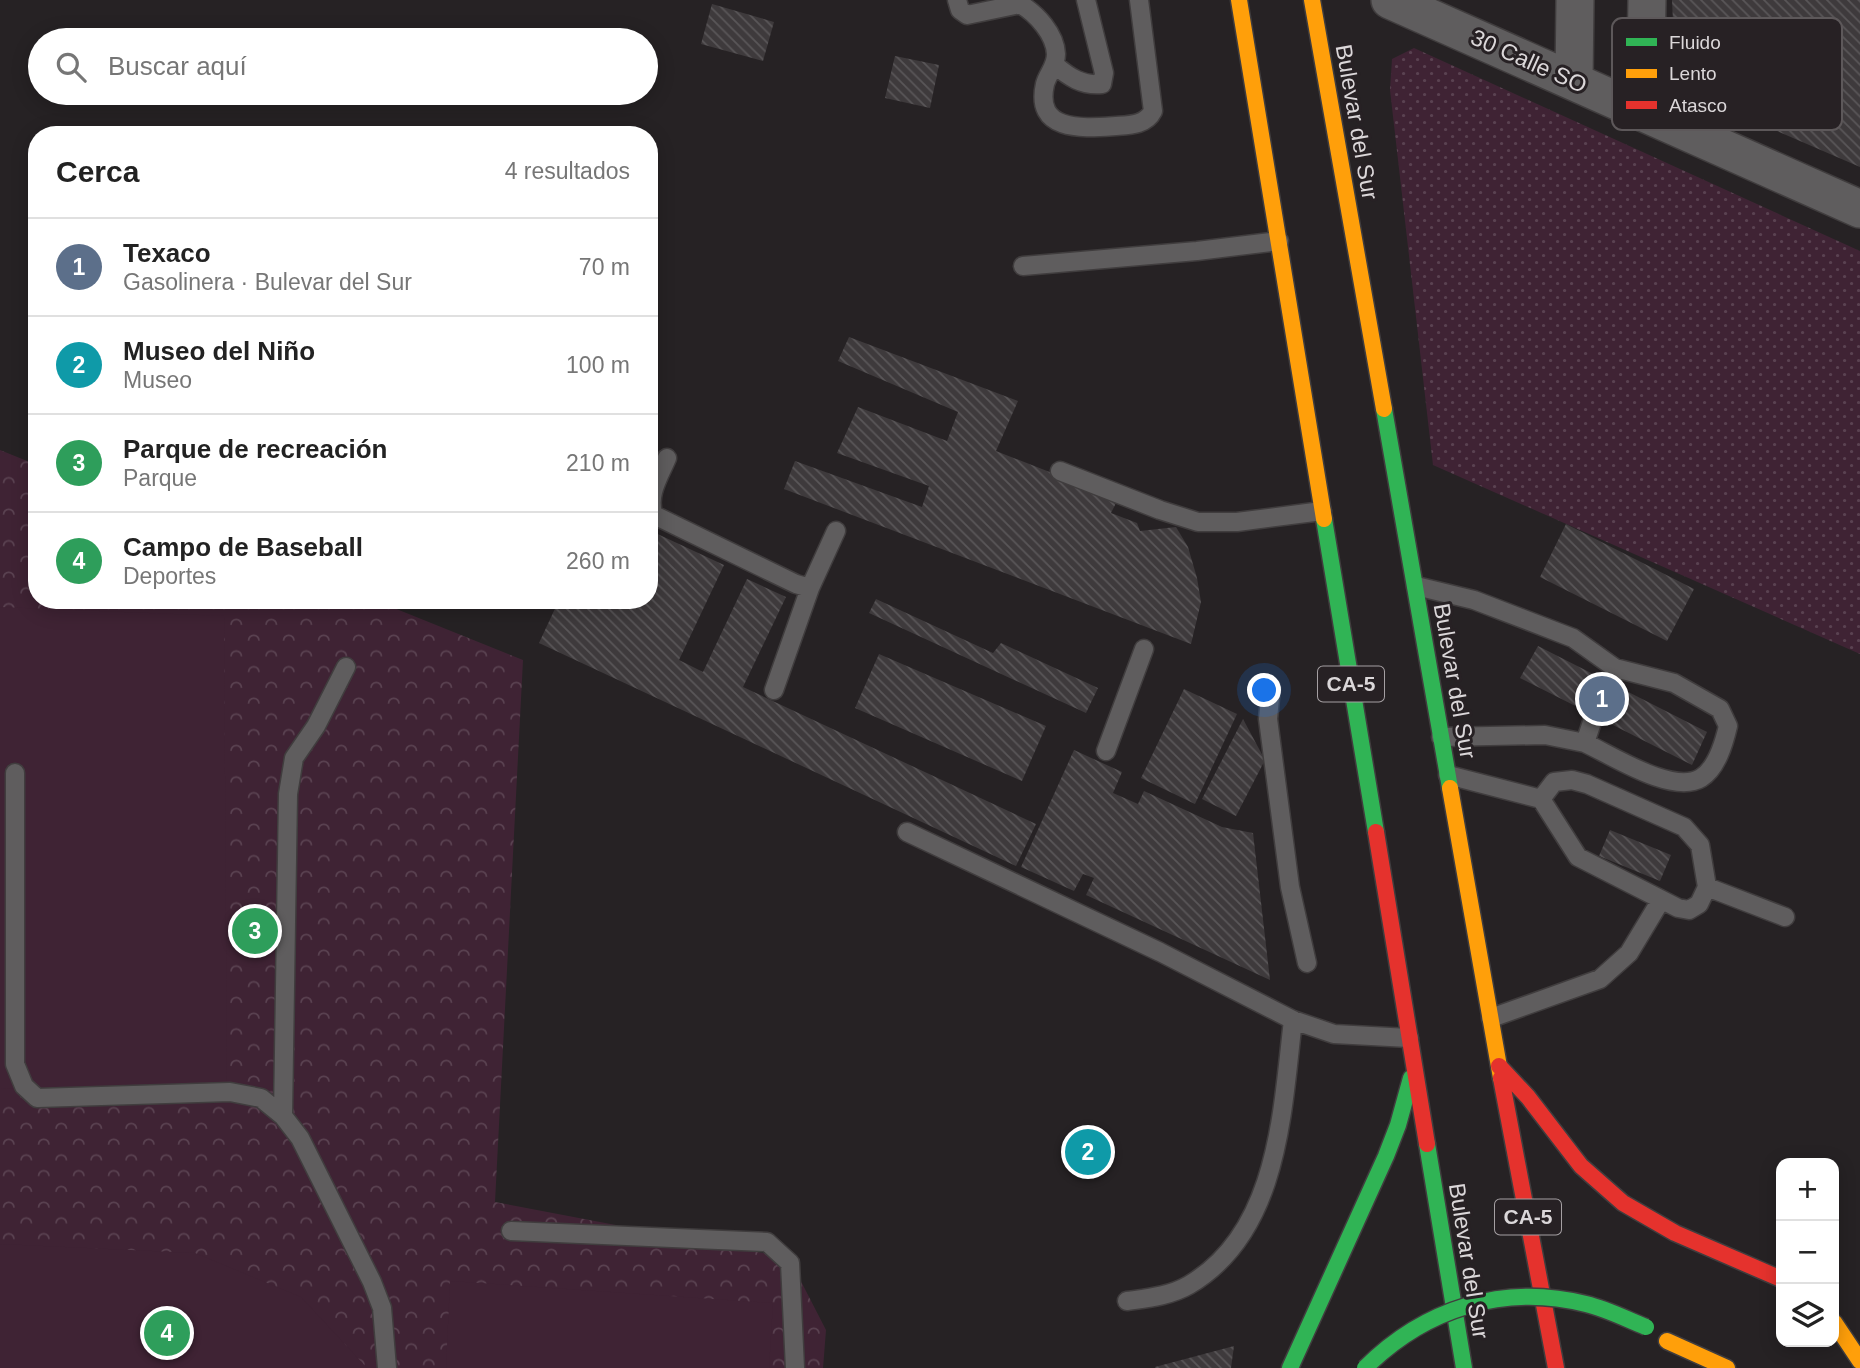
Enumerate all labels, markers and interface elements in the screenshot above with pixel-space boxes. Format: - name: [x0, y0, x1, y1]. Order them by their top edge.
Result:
- legend: [1612, 18, 1842, 130]
- street label: 30 Calle SO: [1467, 24, 1591, 98]
- search box: [28, 28, 658, 105]
- text: Fluido: [1669, 32, 1721, 53]
- street label: Bulevar del Sur: [1331, 42, 1384, 202]
- icon: search: [52, 48, 90, 86]
- text: Buscar aquí: [108, 51, 247, 81]
- text: Lento: [1669, 63, 1717, 84]
- text: Atasco: [1669, 95, 1727, 116]
- text: Cerca: [56, 155, 139, 188]
- text: 4 resultados: [505, 158, 630, 184]
- text: Texaco: [123, 238, 211, 268]
- text: 1: [73, 254, 85, 280]
- text: 70 m: [579, 254, 630, 280]
- text: Gasolinera · Bulevar del Sur: [123, 269, 412, 295]
- text: Museo del Niño: [123, 336, 315, 366]
- text: 2: [73, 352, 85, 378]
- text: 100 m: [566, 352, 630, 378]
- text: Museo: [123, 367, 192, 393]
- text: Parque de recreación: [123, 434, 387, 464]
- text: 3: [73, 450, 85, 476]
- text: 210 m: [566, 450, 630, 476]
- text: Parque: [123, 465, 197, 491]
- text: Campo de Baseball: [123, 532, 363, 562]
- text: 4: [73, 548, 85, 574]
- text: 260 m: [566, 548, 630, 574]
- text: Deportes: [123, 563, 216, 589]
- street label: Bulevar del Sur: [1429, 601, 1482, 761]
- road number: CA-5: [1318, 666, 1384, 702]
- your location: [1247, 673, 1281, 707]
- pin: 1: [1579, 673, 1625, 725]
- pin: 3: [232, 905, 278, 957]
- pin: 2: [1065, 1126, 1111, 1178]
- map controls: [1776, 1158, 1839, 1347]
- button: +: [1776, 1158, 1839, 1221]
- street label: Bulevar del Sur: [1444, 1181, 1494, 1341]
- road number: CA-5: [1495, 1200, 1561, 1234]
- button: −: [1776, 1221, 1839, 1284]
- button: layers: [1776, 1284, 1839, 1347]
- pin: 4: [144, 1307, 190, 1359]

